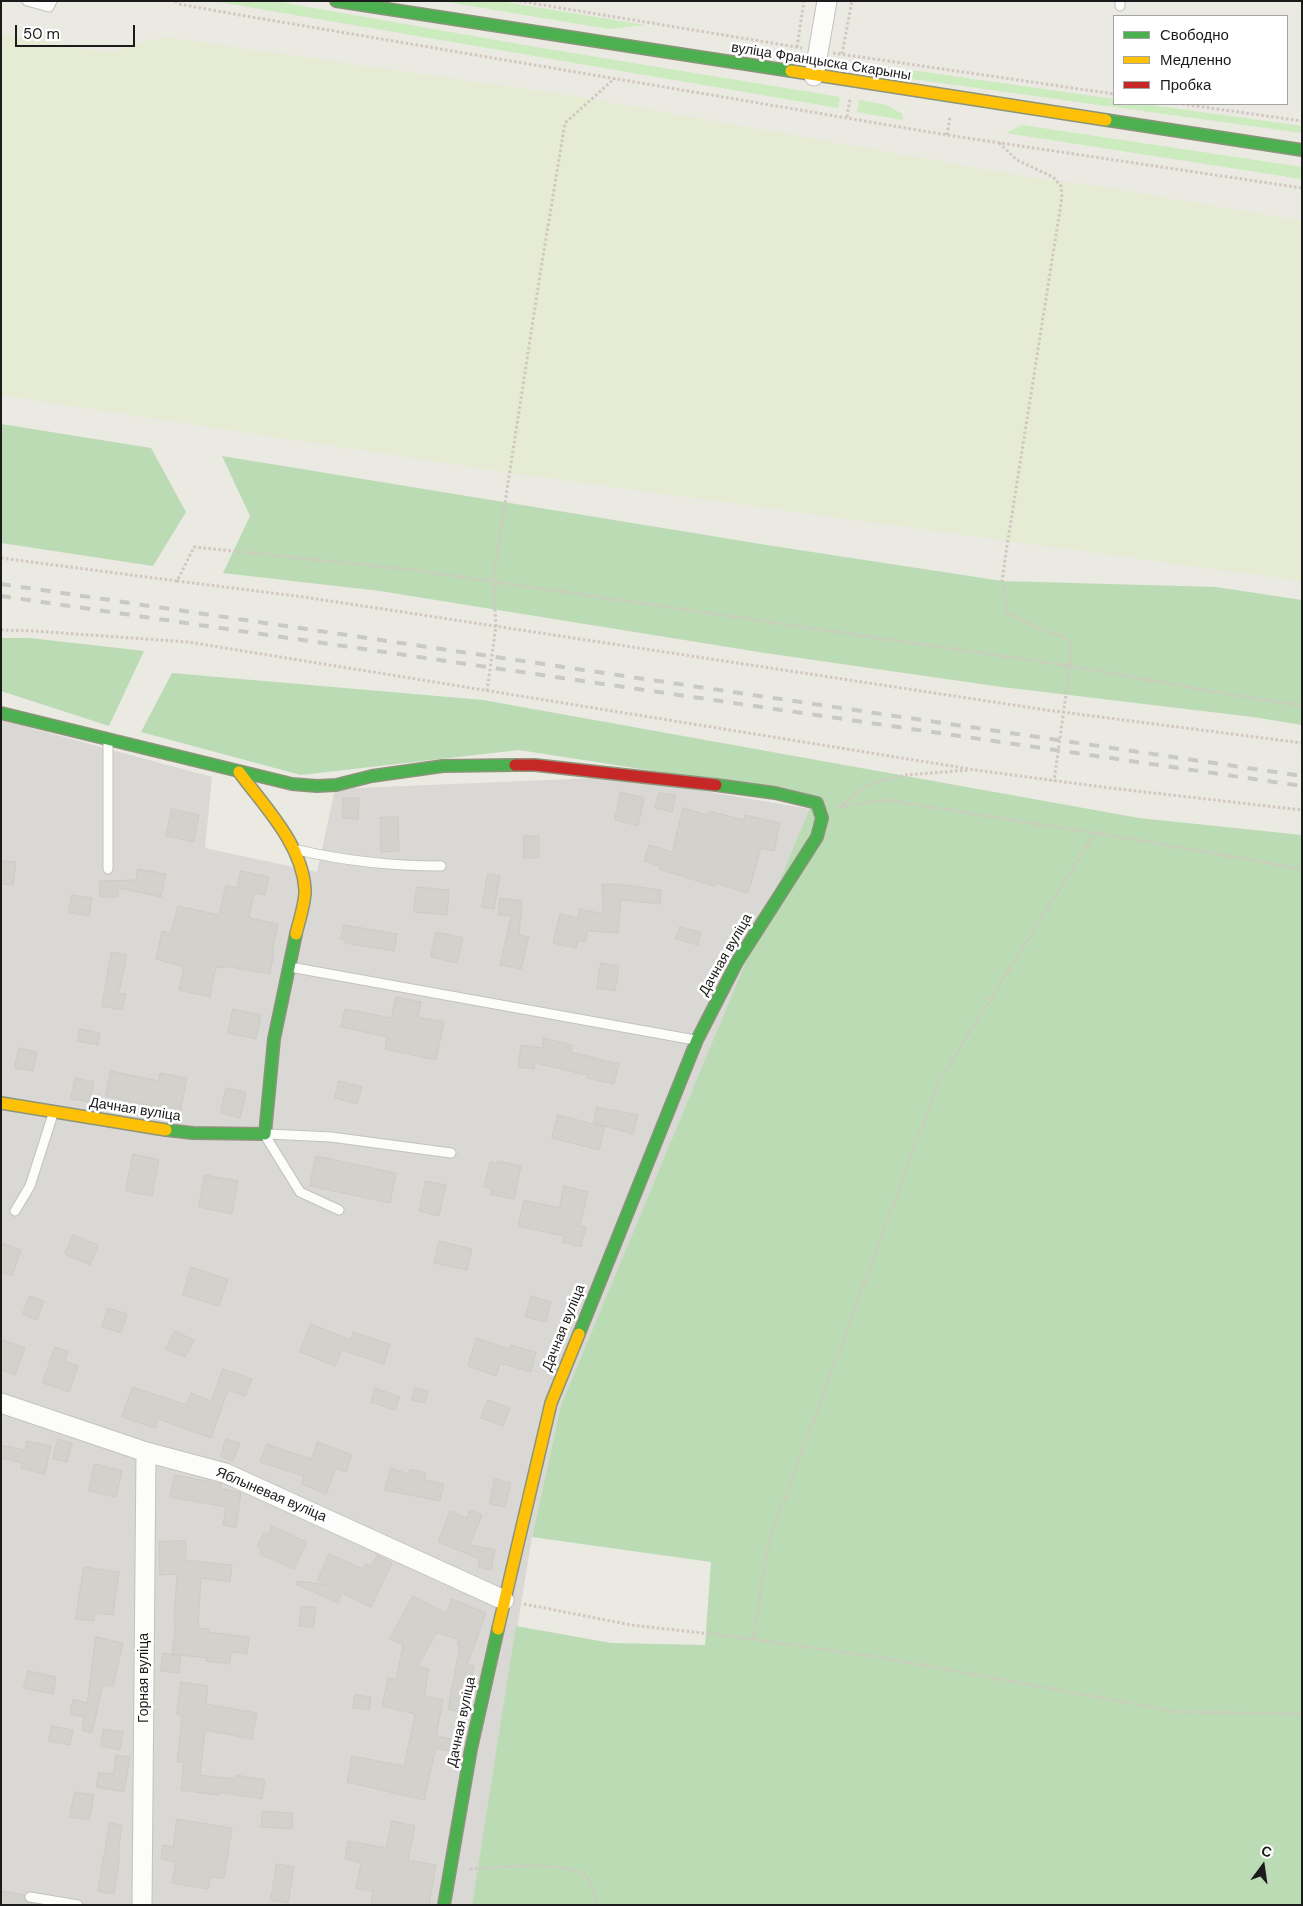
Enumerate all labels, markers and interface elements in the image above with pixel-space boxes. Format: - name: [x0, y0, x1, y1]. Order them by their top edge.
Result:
- scale bar: [18, 15, 138, 47]
- legend: [1113, 15, 1288, 105]
- text: 50 m: [23, 24, 60, 44]
- text: Свободно: [1160, 25, 1229, 45]
- street label: вуліца Францыска Скарыны: [730, 40, 912, 84]
- text: Медленно: [1160, 50, 1231, 70]
- text: Пробка: [1160, 75, 1211, 95]
- street label: Дачная вуліца: [696, 911, 756, 999]
- street label: Дачная вуліца: [88, 1095, 182, 1125]
- street label: Дачная вуліца: [539, 1282, 589, 1374]
- street label: Яблыневая вуліца: [213, 1464, 329, 1526]
- street label: Горная вуліца: [136, 1633, 152, 1723]
- street label: Дачная вуліца: [444, 1675, 480, 1769]
- north arrow: [1238, 1841, 1288, 1891]
- text: С: [1260, 1841, 1274, 1861]

